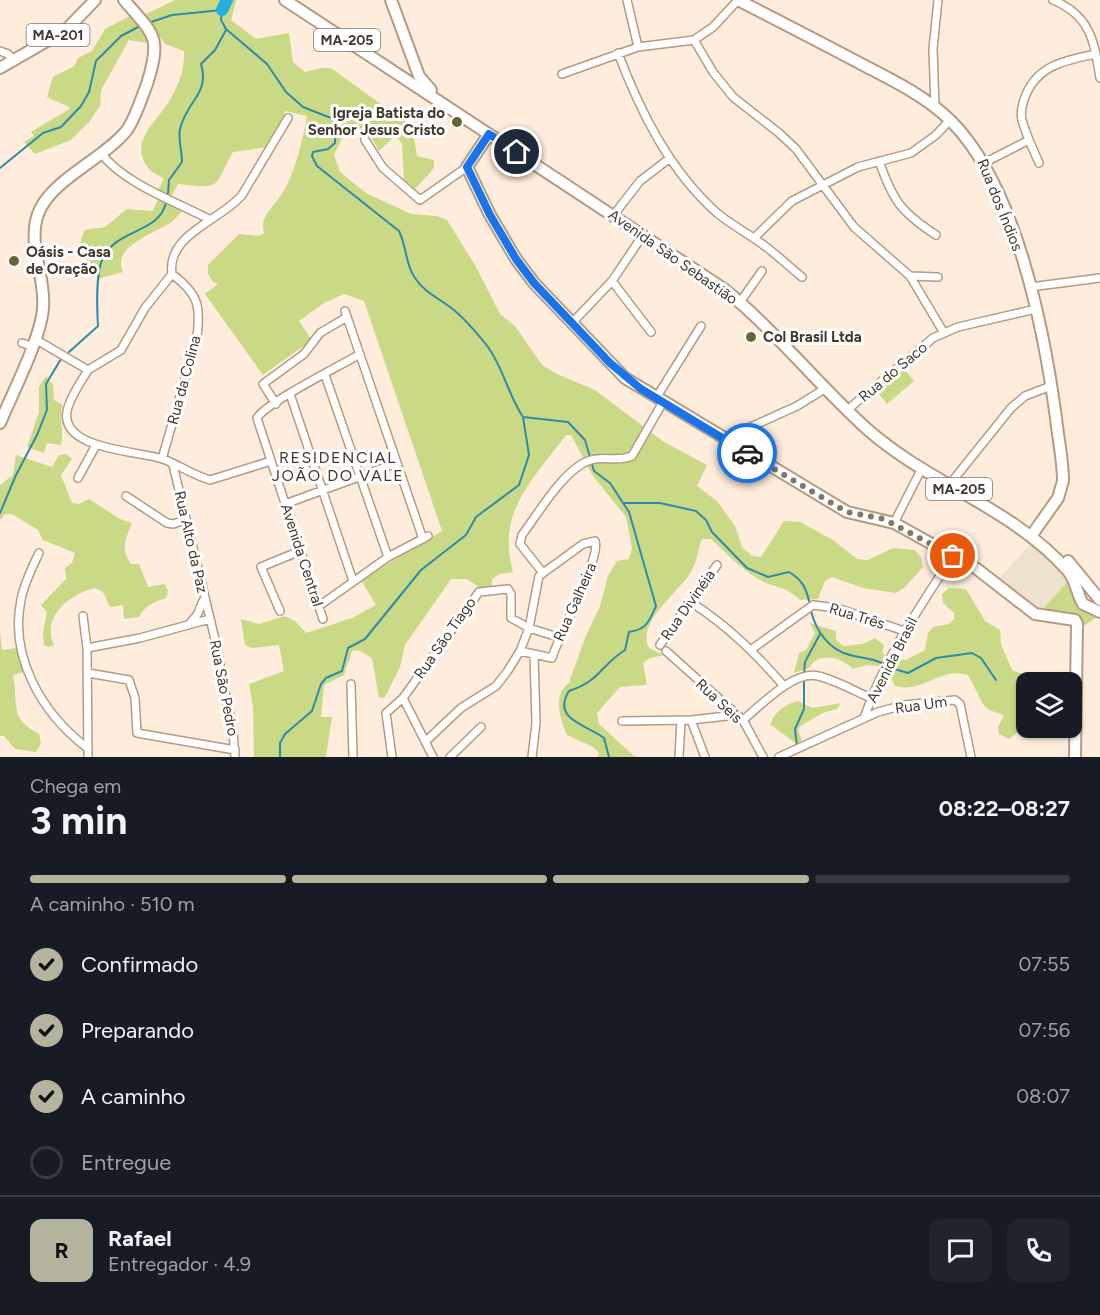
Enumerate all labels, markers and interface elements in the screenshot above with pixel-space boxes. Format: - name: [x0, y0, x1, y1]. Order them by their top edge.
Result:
- road number: MA-201: [26, 24, 90, 46]
- road number: MA-205: [314, 29, 380, 51]
- place label: Igreja Batista do Senhor Jesus Cristo: [308, 104, 445, 139]
- marker: Igreja Batista do Senhor Jesus Cristo: [450, 115, 464, 129]
- pin: [491, 126, 542, 177]
- icon: home: [500, 135, 533, 168]
- street label: Rua dos Índios: [973, 156, 1027, 254]
- street label: Avenida São Sebastião: [605, 206, 741, 309]
- place label: Oásis - Casa de Oração: [26, 243, 111, 278]
- marker: Oásis - Casa de Oração: [7, 254, 21, 268]
- place label: Col Brasil Ltda: [763, 328, 862, 346]
- marker: Col Brasil Ltda: [744, 330, 758, 344]
- street label: Rua da Colina: [163, 333, 205, 427]
- street label: Rua do Saco: [855, 338, 931, 406]
- courier: [717, 423, 777, 483]
- icon: car: [731, 437, 764, 470]
- district label: RESIDENCIAL JOÃO DO VALE: [272, 448, 404, 485]
- road number: MA-205: [926, 478, 992, 500]
- street label: Rua Alto da Paz: [170, 489, 212, 595]
- street label: Avenida Central: [277, 501, 327, 609]
- pin: [927, 530, 978, 581]
- icon: bag: [936, 539, 969, 572]
- street label: Rua Galheira: [550, 560, 600, 644]
- street label: Rua Divinéia: [657, 566, 719, 644]
- street label: Rua São Tiago: [410, 594, 480, 682]
- street label: Rua Três: [827, 599, 887, 633]
- street label: Avenida Brasil: [863, 614, 921, 706]
- street label: Rua São Pedro: [206, 638, 242, 738]
- map controls: [1016, 672, 1082, 738]
- button: layers: [1016, 672, 1082, 738]
- street label: Rua Seis: [692, 675, 746, 727]
- street label: Rua Um: [894, 692, 948, 718]
- text: Chega em: [30, 774, 121, 798]
- text: 08:22–08:27: [939, 795, 1070, 822]
- text: 3 min: [30, 797, 127, 844]
- text: A caminho · 510 m: [30, 892, 195, 916]
- icon: check: [30, 948, 63, 981]
- text: Confirmado: [81, 951, 198, 978]
- text: 07:55: [1018, 952, 1070, 976]
- icon: check: [30, 1014, 63, 1047]
- text: Preparando: [81, 1017, 194, 1044]
- text: 07:56: [1019, 1018, 1070, 1042]
- icon: check: [30, 1080, 63, 1113]
- text: A caminho: [81, 1083, 186, 1110]
- text: 08:07: [1016, 1084, 1070, 1108]
- text: Entregue: [81, 1149, 171, 1176]
- button: chat: [929, 1219, 992, 1282]
- button: phone: [1007, 1219, 1070, 1282]
- text: Rafael: [108, 1225, 172, 1252]
- text: R: [54, 1237, 69, 1264]
- text: Entregador · 4.9: [108, 1252, 251, 1276]

